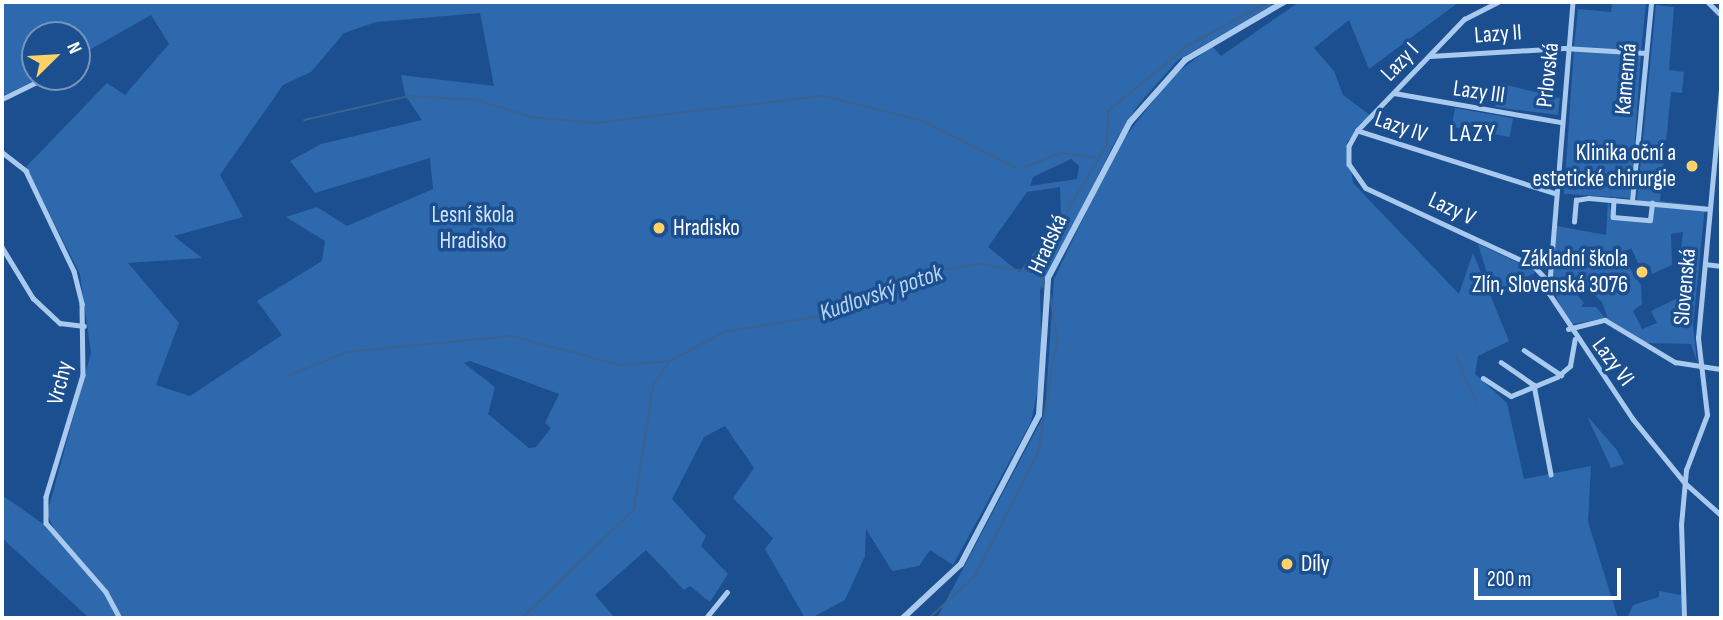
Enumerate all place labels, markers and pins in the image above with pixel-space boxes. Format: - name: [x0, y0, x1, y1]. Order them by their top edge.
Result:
- place label: Klinika oční a estetické chirurgie: [1532, 139, 1676, 193]
- marker: Klinika oční a estetické chirurgie: [1682, 156, 1702, 176]
- place label: Hradisko: [673, 214, 740, 242]
- marker: Hradisko: [651, 220, 667, 236]
- place label: Základní škola Zlín, Slovenská 3076: [1472, 245, 1628, 299]
- marker: Základní škola Zlín, Slovenská 3076: [1634, 264, 1650, 280]
- place label: Díly: [1301, 550, 1330, 578]
- marker: Díly: [1279, 556, 1295, 572]

